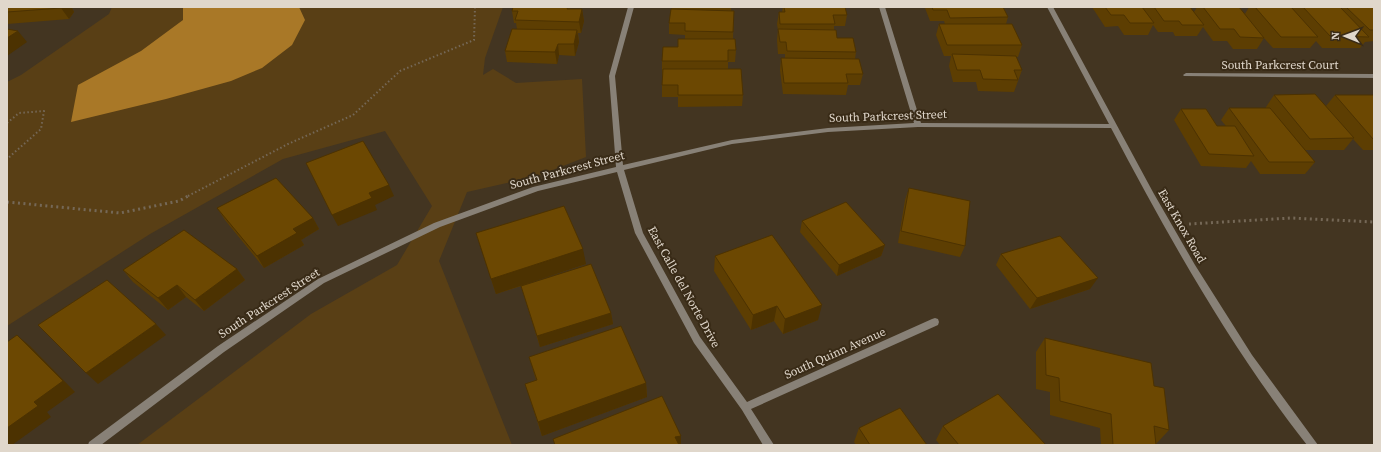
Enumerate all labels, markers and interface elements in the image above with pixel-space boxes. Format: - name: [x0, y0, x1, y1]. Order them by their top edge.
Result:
- north arrow: [1325, 16, 1365, 56]
- text: N: [1328, 32, 1343, 40]
- street label: South Parkcrest Court: [1222, 57, 1339, 73]
- street label: South Parkcrest Street: [829, 106, 947, 126]
- street label: South Parkcrest Street: [508, 147, 626, 193]
- street label: East Knox Road: [1154, 186, 1210, 266]
- street label: East Calle del Norte Drive: [644, 223, 724, 351]
- street label: South Parkcrest Street: [215, 264, 323, 342]
- street label: South Quinn Avenue: [782, 323, 888, 383]

